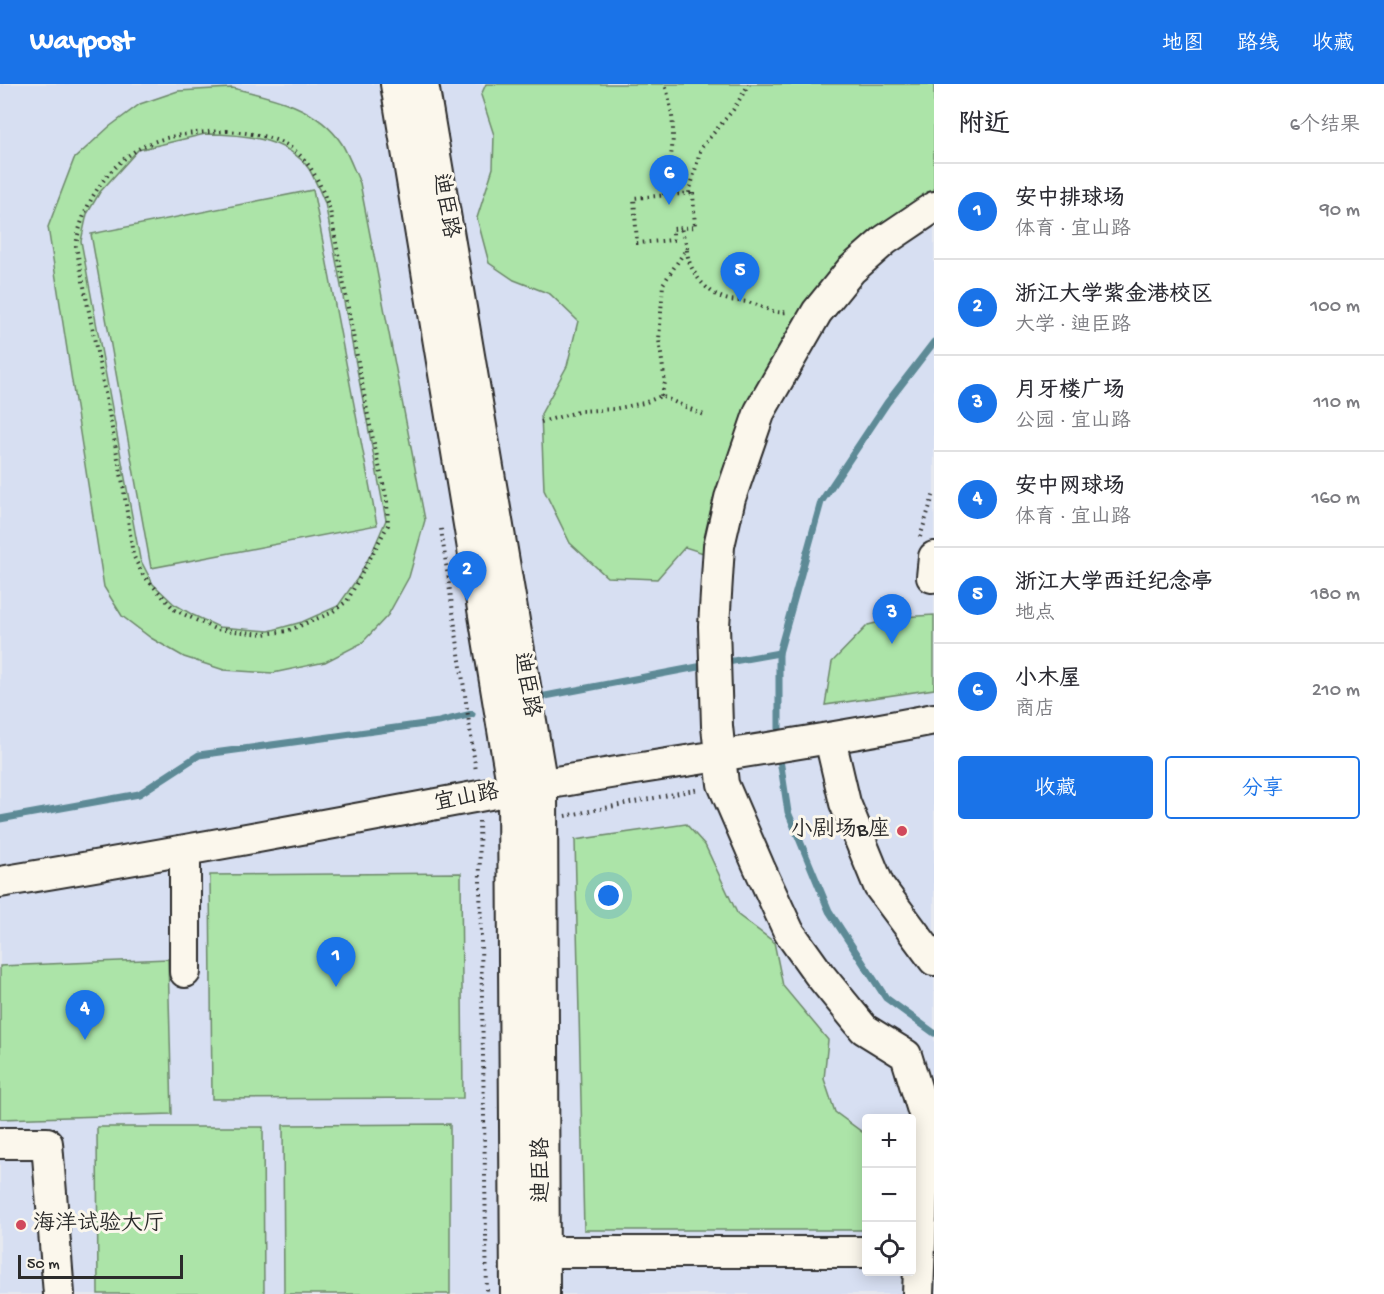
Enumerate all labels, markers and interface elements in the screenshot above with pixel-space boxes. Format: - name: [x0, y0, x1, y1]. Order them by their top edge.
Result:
- text: Waypost: [30, 26, 133, 59]
- text: 地图: [1162, 33, 1204, 58]
- text: 路线: [1237, 33, 1279, 58]
- text: 收藏: [1312, 33, 1354, 58]
- text: 附近: [958, 111, 1010, 142]
- text: 6个结果: [1290, 115, 1360, 138]
- pin: 6: [650, 156, 688, 205]
- street label: 迪臣路: [425, 171, 465, 241]
- text: 安中排球场: [1015, 187, 1125, 213]
- text: 1: [973, 200, 982, 223]
- text: 90 m: [1320, 200, 1360, 223]
- text: 体育 · 宜山路: [1015, 219, 1131, 242]
- pin: 5: [720, 252, 760, 302]
- text: 浙江大学紫金港校区: [1015, 283, 1213, 309]
- text: 2: [973, 296, 982, 319]
- text: 100 m: [1310, 296, 1360, 319]
- text: 大学 · 迪臣路: [1015, 315, 1131, 338]
- text: 月牙楼广场: [1015, 379, 1125, 405]
- text: 3: [972, 392, 983, 415]
- text: 110 m: [1314, 392, 1360, 415]
- text: 公园 · 宜山路: [1015, 411, 1131, 434]
- text: 安中网球场: [1015, 475, 1125, 501]
- text: 4: [973, 488, 982, 511]
- text: 160 m: [1311, 488, 1360, 511]
- text: 体育 · 宜山路: [1015, 507, 1131, 530]
- pin: 2: [448, 552, 486, 601]
- text: 浙江大学西迁纪念亭: [1015, 571, 1213, 597]
- text: 5: [972, 584, 983, 607]
- text: 180 m: [1311, 584, 1360, 607]
- pin: 3: [872, 594, 912, 644]
- text: 地点: [1015, 603, 1055, 626]
- street label: 迪臣路: [506, 650, 546, 720]
- text: 小木屋: [1015, 667, 1081, 693]
- text: 6: [972, 680, 983, 703]
- text: 210 m: [1312, 680, 1360, 703]
- text: 商店: [1015, 699, 1055, 722]
- button: 收藏: [958, 756, 1153, 819]
- button: 分享: [1165, 756, 1360, 819]
- street label: 宜山路: [432, 778, 502, 818]
- place label: 小剧场B座: [791, 816, 890, 844]
- marker: 小剧场B座: [895, 824, 909, 838]
- your location: [594, 881, 623, 910]
- pin: 1: [316, 938, 356, 987]
- pin: 4: [66, 990, 104, 1040]
- map controls: [862, 1114, 916, 1276]
- button: +: [862, 1114, 916, 1168]
- street label: 迪臣路: [528, 1137, 556, 1203]
- button: −: [862, 1168, 916, 1222]
- place label: 海洋试验大厅: [33, 1211, 165, 1238]
- marker: 海洋试验大厅: [14, 1218, 28, 1232]
- button: locate: [862, 1222, 916, 1276]
- scale bar: [18, 1252, 183, 1280]
- text: 50 m: [27, 1256, 60, 1275]

